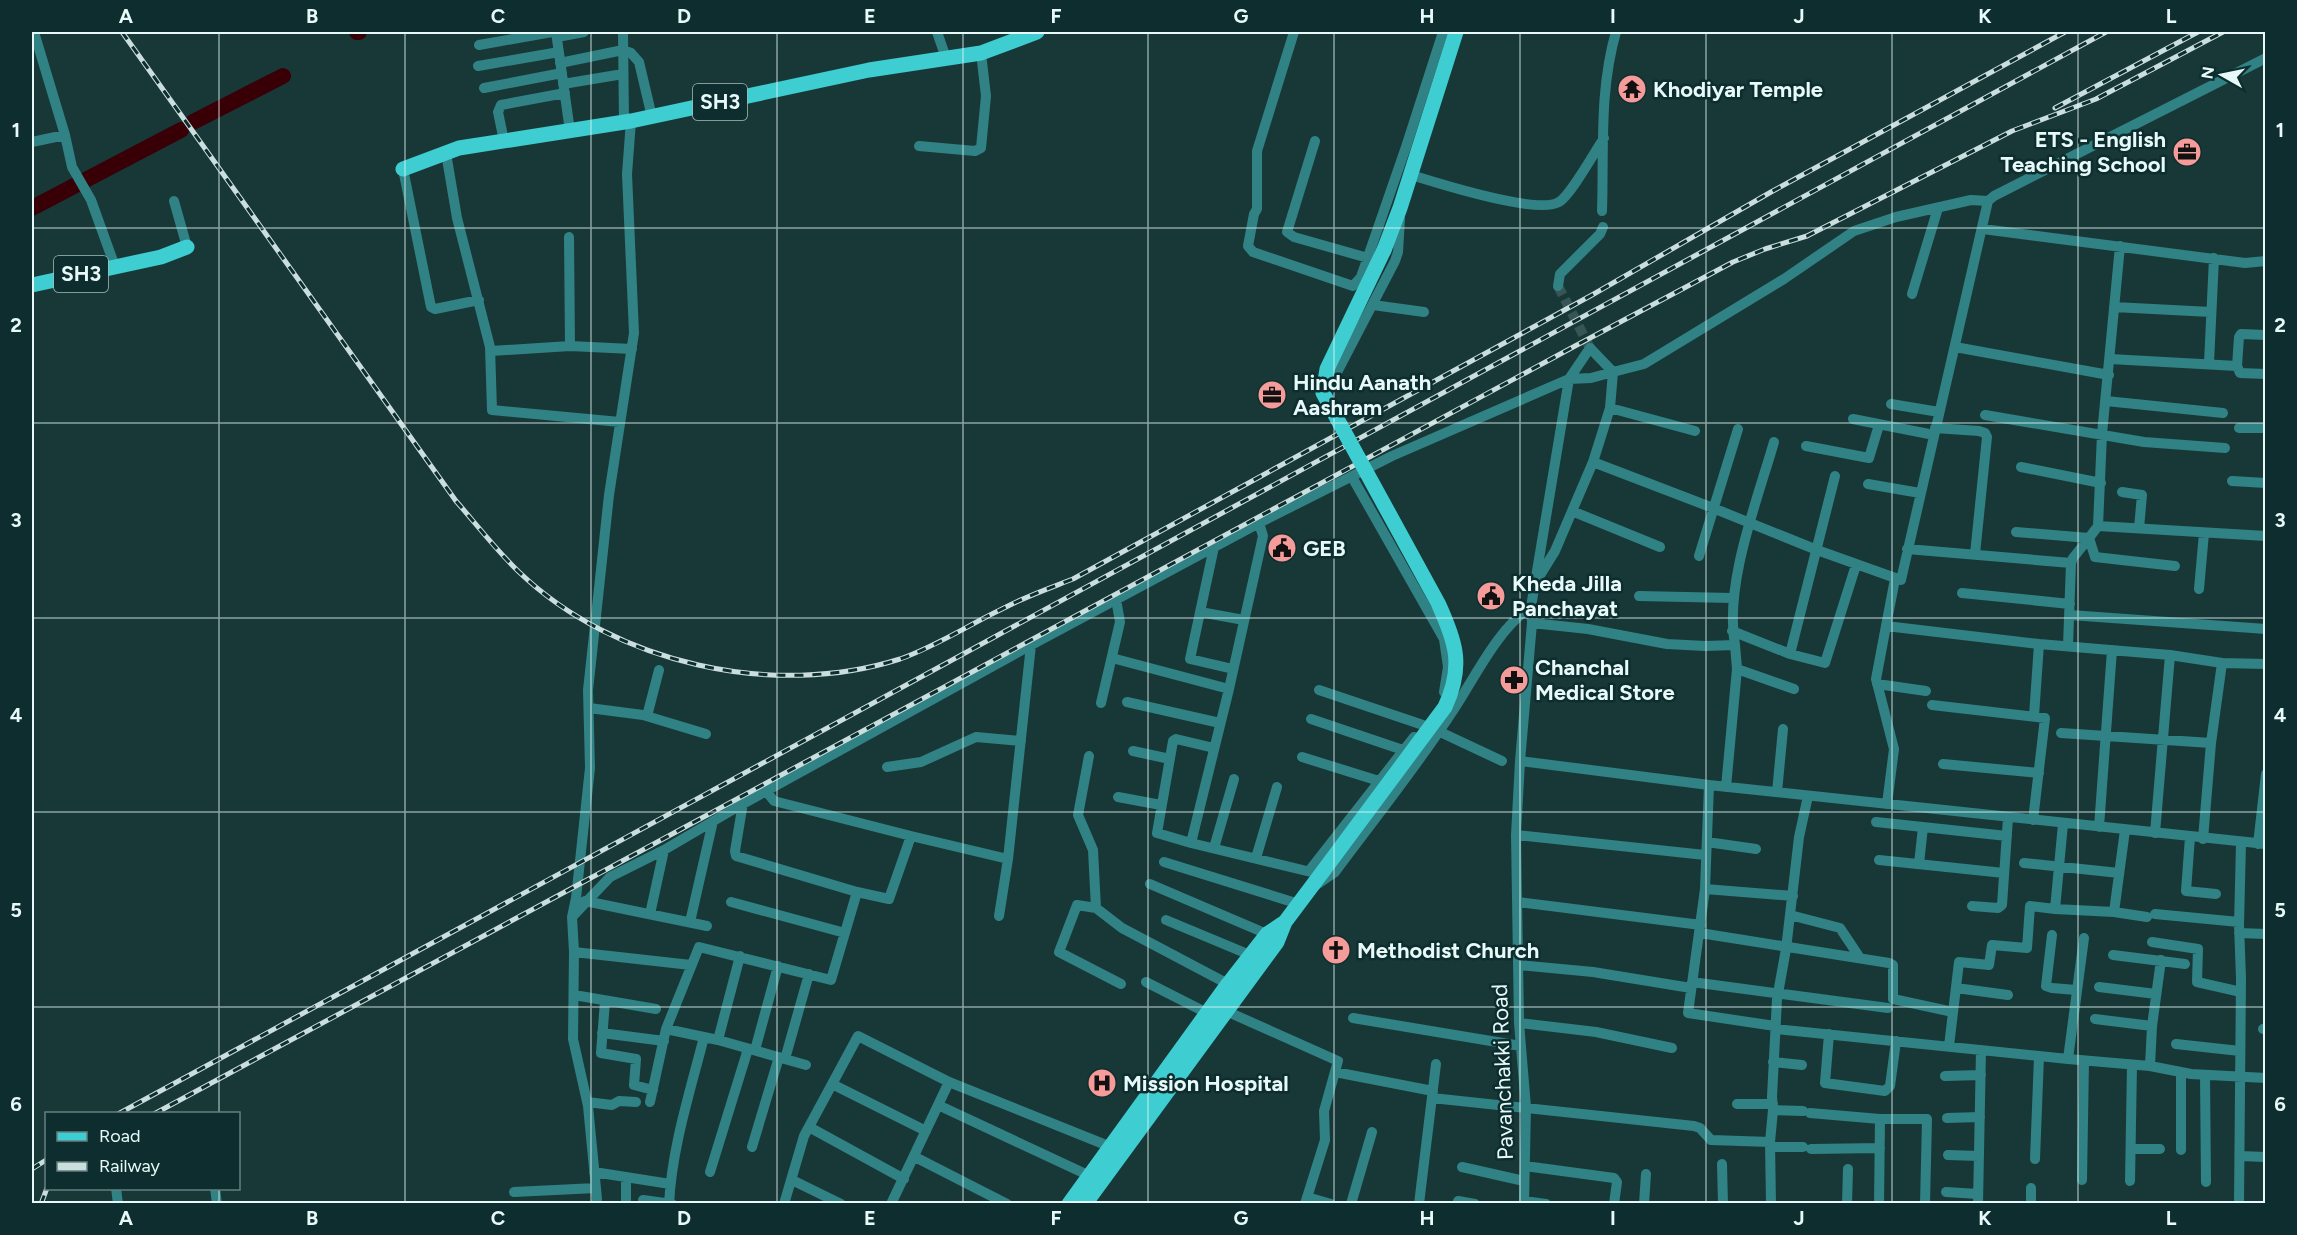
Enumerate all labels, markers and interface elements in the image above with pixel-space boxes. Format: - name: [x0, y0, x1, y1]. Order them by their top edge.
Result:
- text: A: [119, 4, 134, 28]
- text: B: [306, 4, 318, 28]
- text: C: [491, 4, 505, 28]
- text: D: [677, 4, 691, 28]
- text: E: [864, 4, 876, 28]
- text: F: [1050, 4, 1062, 28]
- text: G: [1234, 4, 1249, 28]
- text: H: [1420, 4, 1435, 28]
- text: I: [1610, 4, 1616, 28]
- text: J: [1793, 4, 1805, 28]
- text: K: [1978, 4, 1992, 28]
- text: L: [2166, 4, 2177, 28]
- north arrow: [2192, 45, 2252, 105]
- text: N: [2197, 65, 2218, 80]
- temple icon: Khodiyar Temple: [1616, 73, 1648, 105]
- place label: Khodiyar Temple: [1653, 76, 1823, 103]
- road number: SH3: [693, 84, 747, 120]
- text: 1: [12, 118, 20, 142]
- text: 1: [2276, 118, 2284, 142]
- place label: ETS - English Teaching School: [2001, 126, 2166, 178]
- office icon: ETS - English Teaching School: [2171, 136, 2203, 168]
- road number: SH3: [54, 256, 108, 292]
- text: 2: [10, 313, 22, 337]
- text: 2: [2274, 313, 2286, 337]
- place label: Hindu Aanath Aashram: [1293, 369, 1431, 421]
- office icon: Hindu Aanath Aashram: [1256, 379, 1288, 411]
- text: 3: [10, 508, 22, 532]
- text: 3: [2274, 508, 2286, 532]
- public building icon: GEB: [1266, 532, 1298, 564]
- place label: GEB: [1303, 535, 1346, 562]
- place label: Kheda Jilla Panchayat: [1512, 570, 1622, 622]
- public building icon: Kheda Jilla Panchayat: [1475, 580, 1507, 612]
- place label: Chanchal Medical Store: [1535, 654, 1675, 706]
- pharmacy icon: Chanchal Medical Store: [1498, 664, 1530, 696]
- text: 4: [10, 703, 23, 727]
- text: 4: [2274, 703, 2287, 727]
- text: 5: [10, 898, 22, 922]
- text: 5: [2274, 898, 2286, 922]
- church icon: Methodist Church: [1320, 934, 1352, 966]
- place label: Methodist Church: [1357, 937, 1539, 964]
- street label: Pavanchakki Road: [1486, 983, 1519, 1160]
- hospital icon: Mission Hospital: [1086, 1067, 1118, 1099]
- place label: Mission Hospital: [1123, 1070, 1289, 1097]
- text: 6: [10, 1092, 22, 1116]
- text: 6: [2274, 1092, 2286, 1116]
- legend: [45, 1112, 240, 1190]
- text: Road: [99, 1125, 140, 1147]
- text: Railway: [99, 1155, 161, 1177]
- text: A: [119, 1206, 134, 1230]
- text: B: [306, 1206, 318, 1230]
- text: C: [491, 1206, 505, 1230]
- text: D: [677, 1206, 691, 1230]
- text: E: [864, 1206, 876, 1230]
- text: F: [1050, 1206, 1062, 1230]
- text: G: [1234, 1206, 1249, 1230]
- text: H: [1420, 1206, 1435, 1230]
- text: I: [1610, 1206, 1616, 1230]
- text: J: [1793, 1206, 1805, 1230]
- text: K: [1978, 1206, 1992, 1230]
- text: L: [2166, 1206, 2177, 1230]

